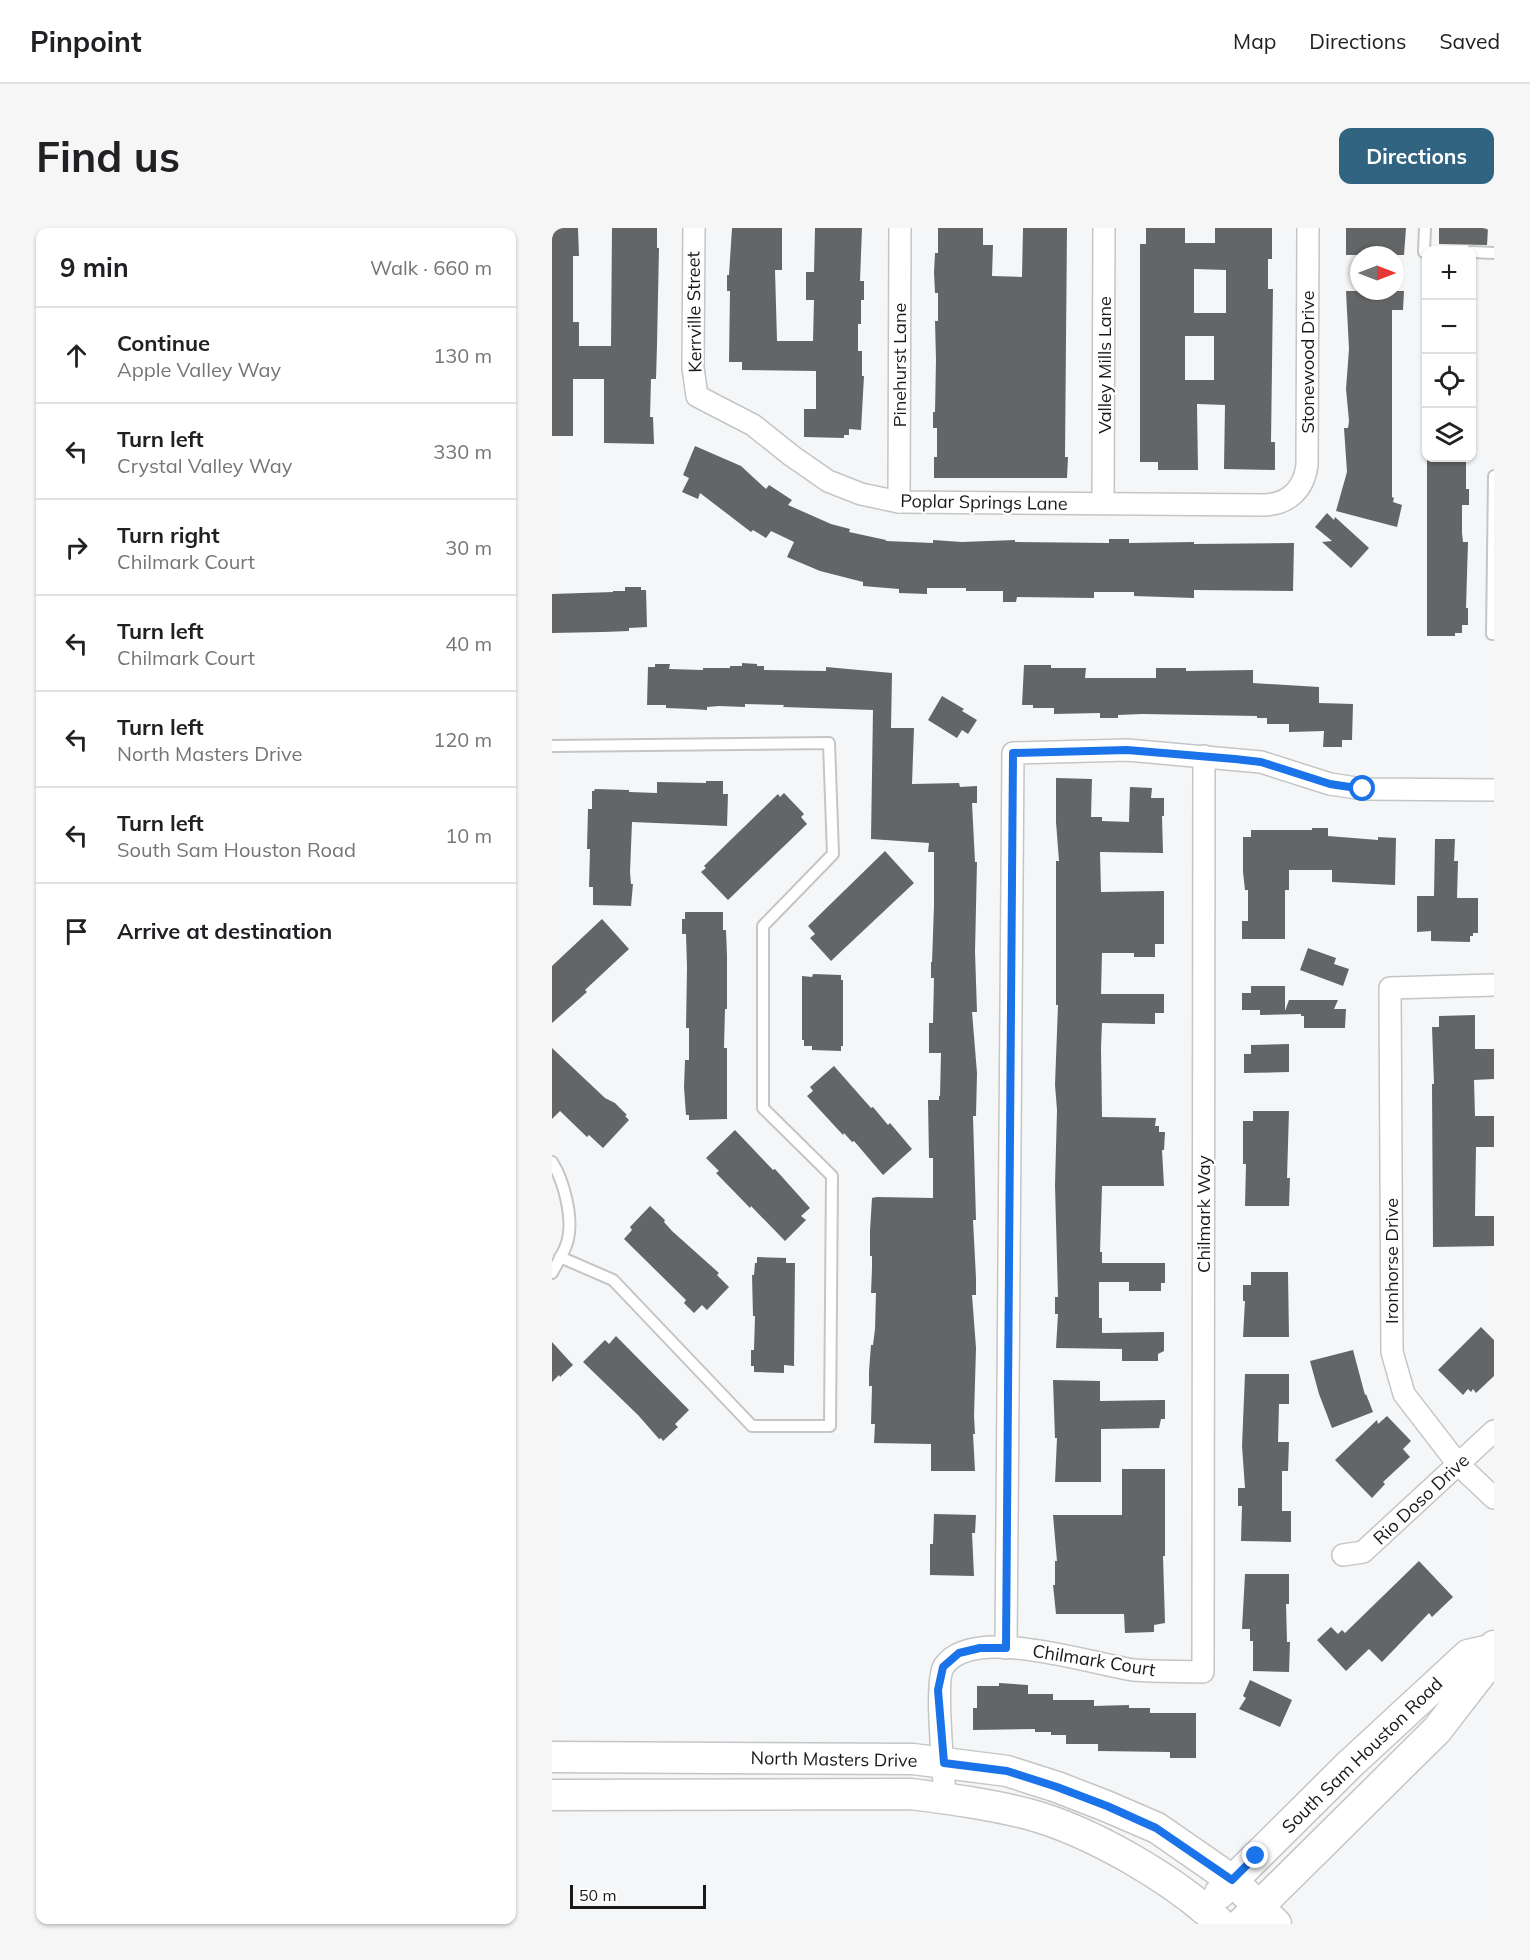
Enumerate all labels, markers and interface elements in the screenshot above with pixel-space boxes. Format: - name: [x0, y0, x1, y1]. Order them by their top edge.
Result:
- text: Pinpoint: [30, 24, 142, 59]
- text: Map: [1233, 28, 1276, 54]
- text: Directions: [1309, 28, 1406, 54]
- text: Saved: [1439, 28, 1500, 54]
- button: Directions: [1339, 128, 1494, 184]
- text: Find us: [36, 130, 180, 183]
- north arrow: [1350, 246, 1404, 300]
- map controls: [1422, 246, 1476, 462]
- button: +: [1422, 246, 1476, 300]
- text: 9 min: [60, 251, 129, 284]
- street label: Kerrville Street: [681, 251, 707, 373]
- text: Walk · 660 m: [370, 255, 492, 280]
- street label: Stonewood Drive: [1296, 291, 1319, 433]
- street label: Valley Mills Lane: [1093, 296, 1116, 434]
- button: −: [1422, 300, 1476, 354]
- street label: Pinehurst Lane: [888, 303, 911, 427]
- text: Continue: [117, 329, 210, 357]
- icon: ahead: [60, 339, 93, 372]
- text: 130 m: [433, 343, 492, 368]
- button: locate: [1422, 354, 1476, 408]
- text: Apple Valley Way: [117, 357, 281, 382]
- button: layers: [1422, 408, 1476, 462]
- text: Turn left: [117, 425, 204, 453]
- icon: left: [60, 435, 93, 468]
- text: 330 m: [433, 439, 492, 464]
- text: Crystal Valley Way: [117, 453, 292, 478]
- street label: Poplar Springs Lane: [900, 489, 1068, 515]
- text: Turn right: [117, 521, 220, 549]
- icon: right: [60, 531, 93, 564]
- text: 30 m: [445, 535, 492, 560]
- text: Chilmark Court: [117, 549, 255, 574]
- text: Turn left: [117, 617, 204, 645]
- icon: left: [60, 627, 93, 660]
- text: 40 m: [445, 631, 492, 656]
- text: Chilmark Court: [117, 645, 255, 670]
- text: Turn left: [117, 713, 204, 741]
- icon: left: [60, 723, 93, 756]
- text: 120 m: [433, 727, 492, 752]
- text: North Masters Drive: [117, 741, 302, 766]
- route start: [1349, 775, 1375, 801]
- text: Turn left: [117, 809, 204, 837]
- icon: left: [60, 819, 93, 852]
- text: 10 m: [445, 823, 492, 848]
- text: South Sam Houston Road: [117, 837, 356, 862]
- icon: arrive: [60, 915, 93, 948]
- text: Arrive at destination: [117, 917, 332, 945]
- street label: Chilmark Way: [1192, 1155, 1215, 1273]
- street label: Ironhorse Drive: [1380, 1198, 1403, 1324]
- street label: Rio Doso Drive: [1368, 1449, 1474, 1549]
- street label: Chilmark Court: [1031, 1639, 1157, 1681]
- street label: South Sam Houston Road: [1277, 1672, 1447, 1838]
- street label: North Masters Drive: [750, 1746, 918, 1772]
- route end: [1242, 1842, 1268, 1868]
- scale bar: [570, 1882, 706, 1910]
- text: 50 m: [579, 1885, 616, 1905]

